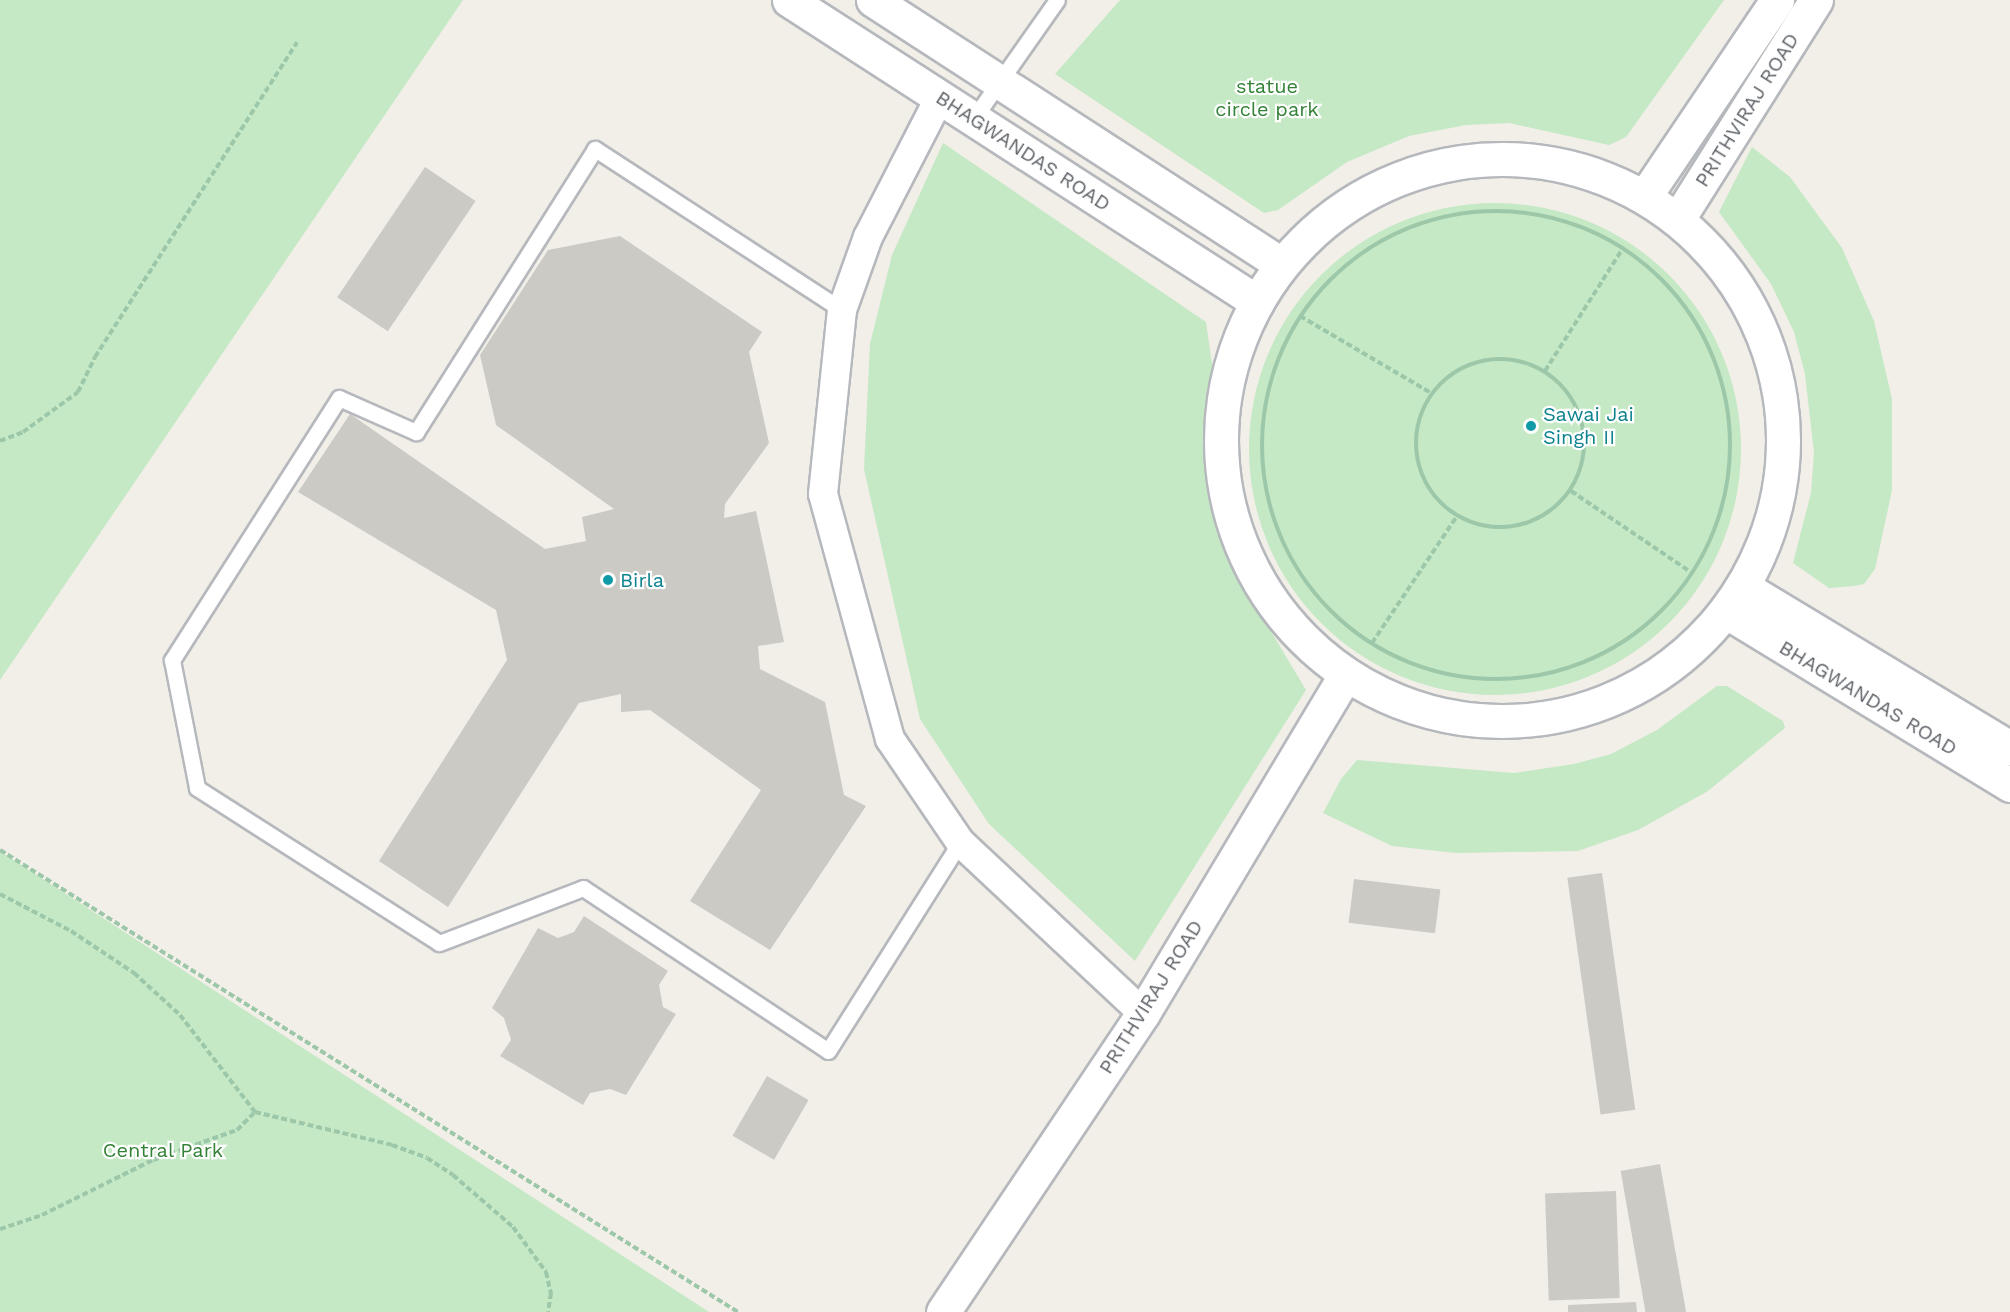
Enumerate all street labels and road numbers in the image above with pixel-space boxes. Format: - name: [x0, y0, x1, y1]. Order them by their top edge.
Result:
- street label: PRITHVIRAJ ROAD: [1690, 29, 1804, 191]
- street label: BHAGWANDAS ROAD: [931, 86, 1115, 216]
- street label: BHAGWANDAS ROAD: [1775, 635, 1961, 761]
- street label: PRITHVIRAJ ROAD: [1094, 916, 1208, 1078]

